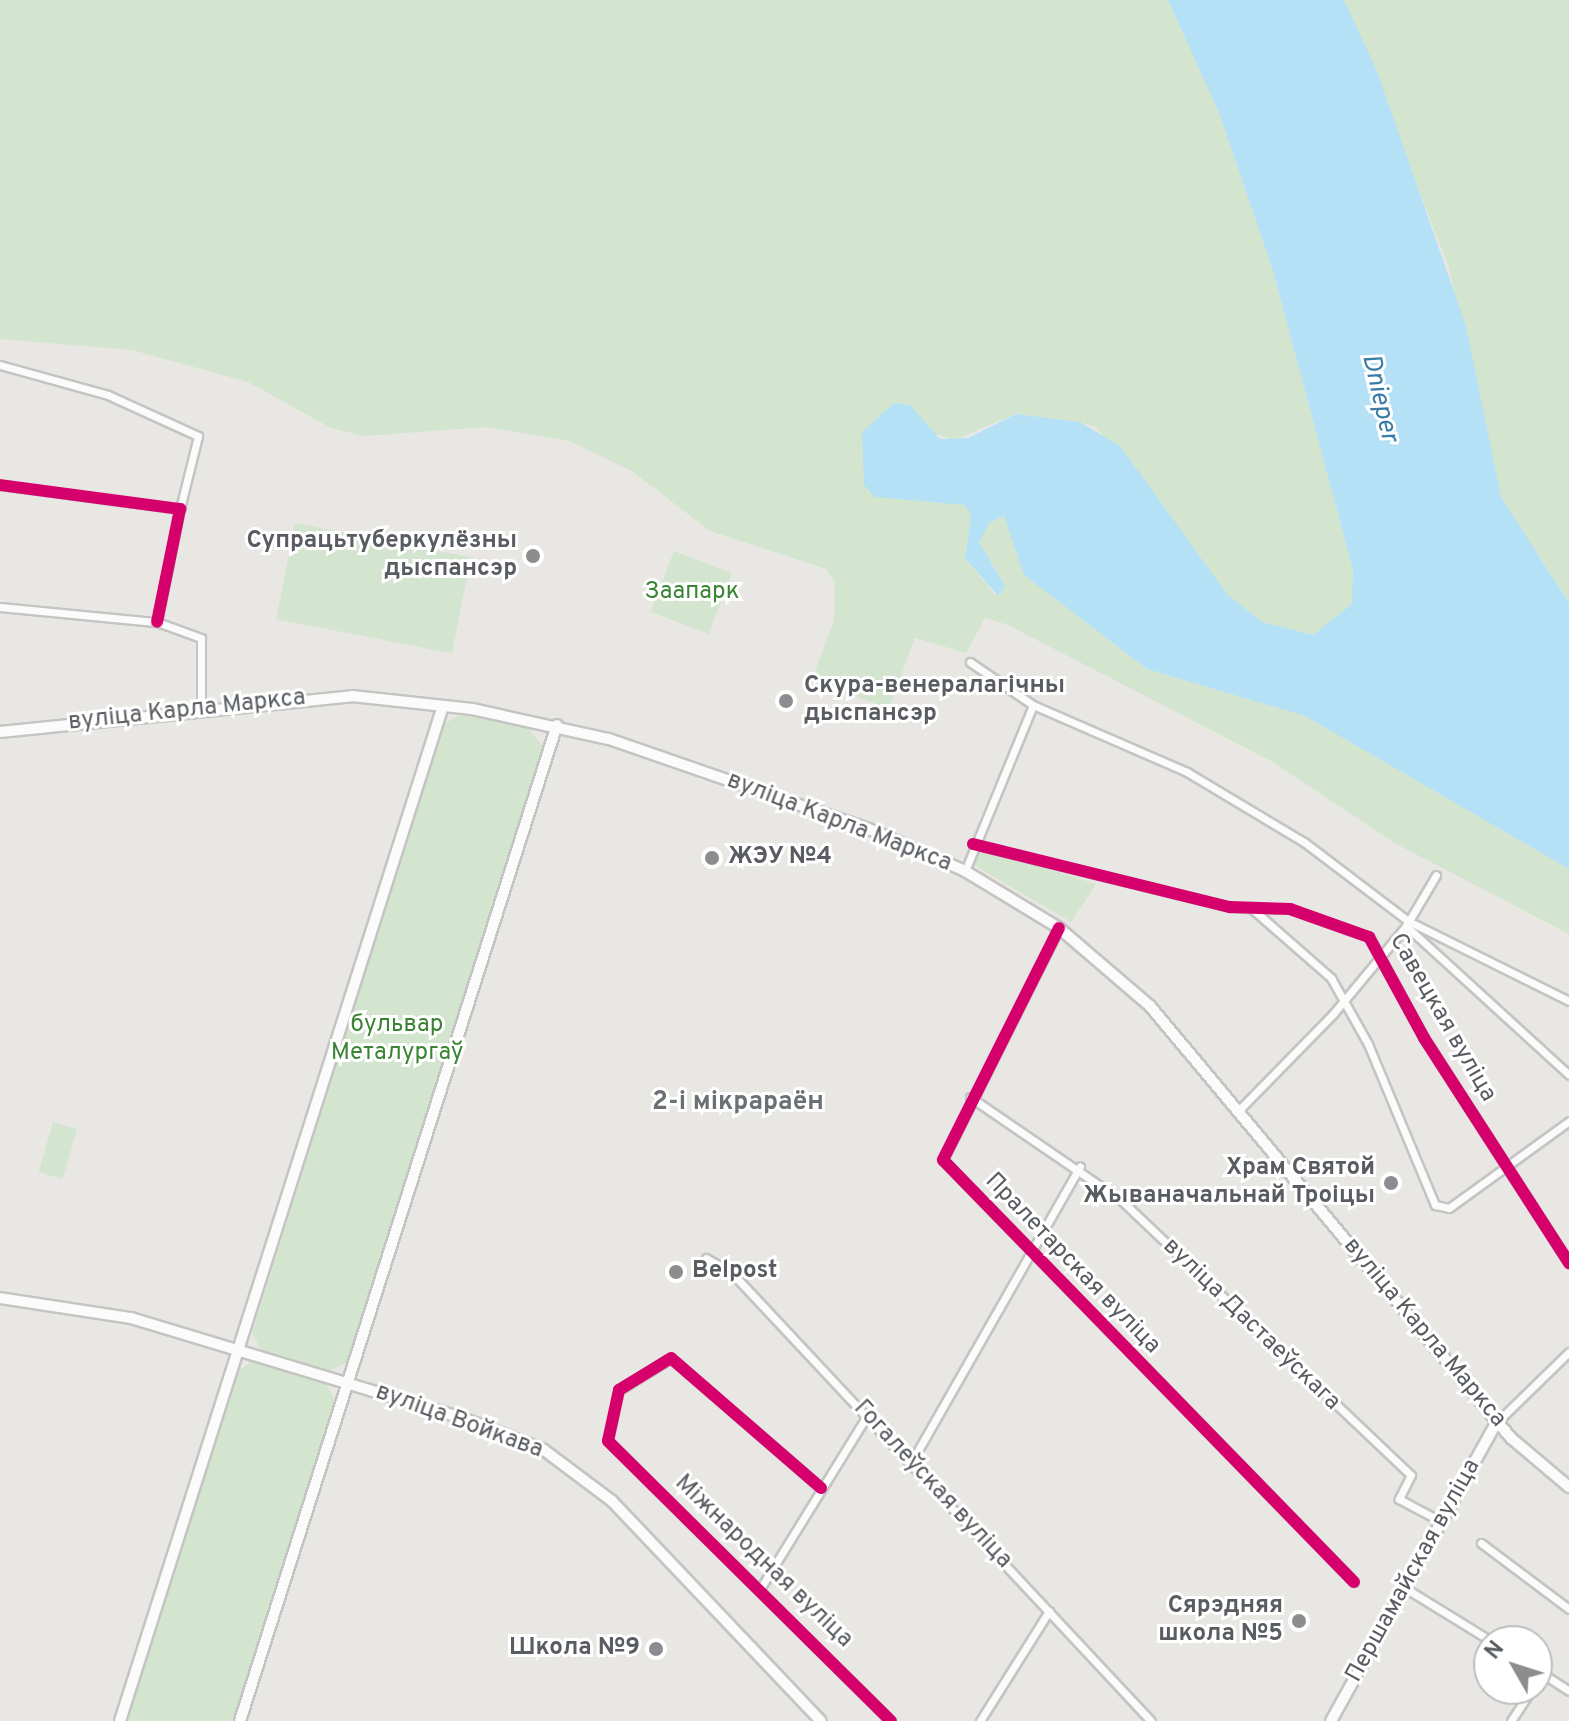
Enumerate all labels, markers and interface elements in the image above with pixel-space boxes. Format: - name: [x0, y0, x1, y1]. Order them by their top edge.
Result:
- water label: Dnieper: [1354, 351, 1404, 445]
- place label: Супрацьтуберкулёзны дыспансэр: [246, 528, 517, 584]
- marker: Супрацьтуберкулёзны дыспансэр: [524, 547, 542, 565]
- park label: Заапарк: [645, 579, 739, 607]
- place label: Скура-венералагічны дыспансэр: [804, 673, 1065, 729]
- street label: вуліца Карла Маркса: [67, 684, 307, 738]
- marker: Скура-венералагічны дыспансэр: [775, 690, 797, 712]
- street label: вуліца Карла Маркса: [723, 767, 955, 879]
- place label: ЖЭУ №4: [728, 844, 833, 872]
- marker: ЖЭУ №4: [703, 849, 721, 867]
- street label: Савецкая вуліца: [1382, 929, 1502, 1107]
- park label: бульвар Металургаў: [331, 1012, 463, 1068]
- district label: 2-і мікрараён: [652, 1087, 824, 1119]
- place label: Храм Святой Жываначальнай Троіцы: [1083, 1155, 1375, 1211]
- street label: Пралетарская вуліца: [978, 1168, 1166, 1360]
- marker: Храм Святой Жываначальнай Троіцы: [1382, 1174, 1400, 1192]
- street label: вуліца Карла Маркса: [1336, 1232, 1512, 1434]
- street label: вуліца Дастаеўскага: [1156, 1233, 1346, 1417]
- place label: Belpost: [692, 1258, 777, 1286]
- marker: Belpost: [667, 1263, 685, 1281]
- street label: вуліца Войкава: [371, 1378, 547, 1466]
- street label: Гогалеўская вуліца: [847, 1395, 1017, 1575]
- street label: Першамайская вуліца: [1341, 1454, 1487, 1688]
- street label: Міжнародная вуліца: [668, 1469, 858, 1655]
- place label: Сярэдняя школа №5: [1158, 1593, 1283, 1649]
- marker: Сярэдняя школа №5: [1290, 1612, 1308, 1630]
- north arrow: [1473, 1625, 1553, 1705]
- place label: Школа №9: [509, 1635, 640, 1663]
- text: N: [1480, 1636, 1511, 1665]
- marker: Школа №9: [647, 1640, 665, 1658]

